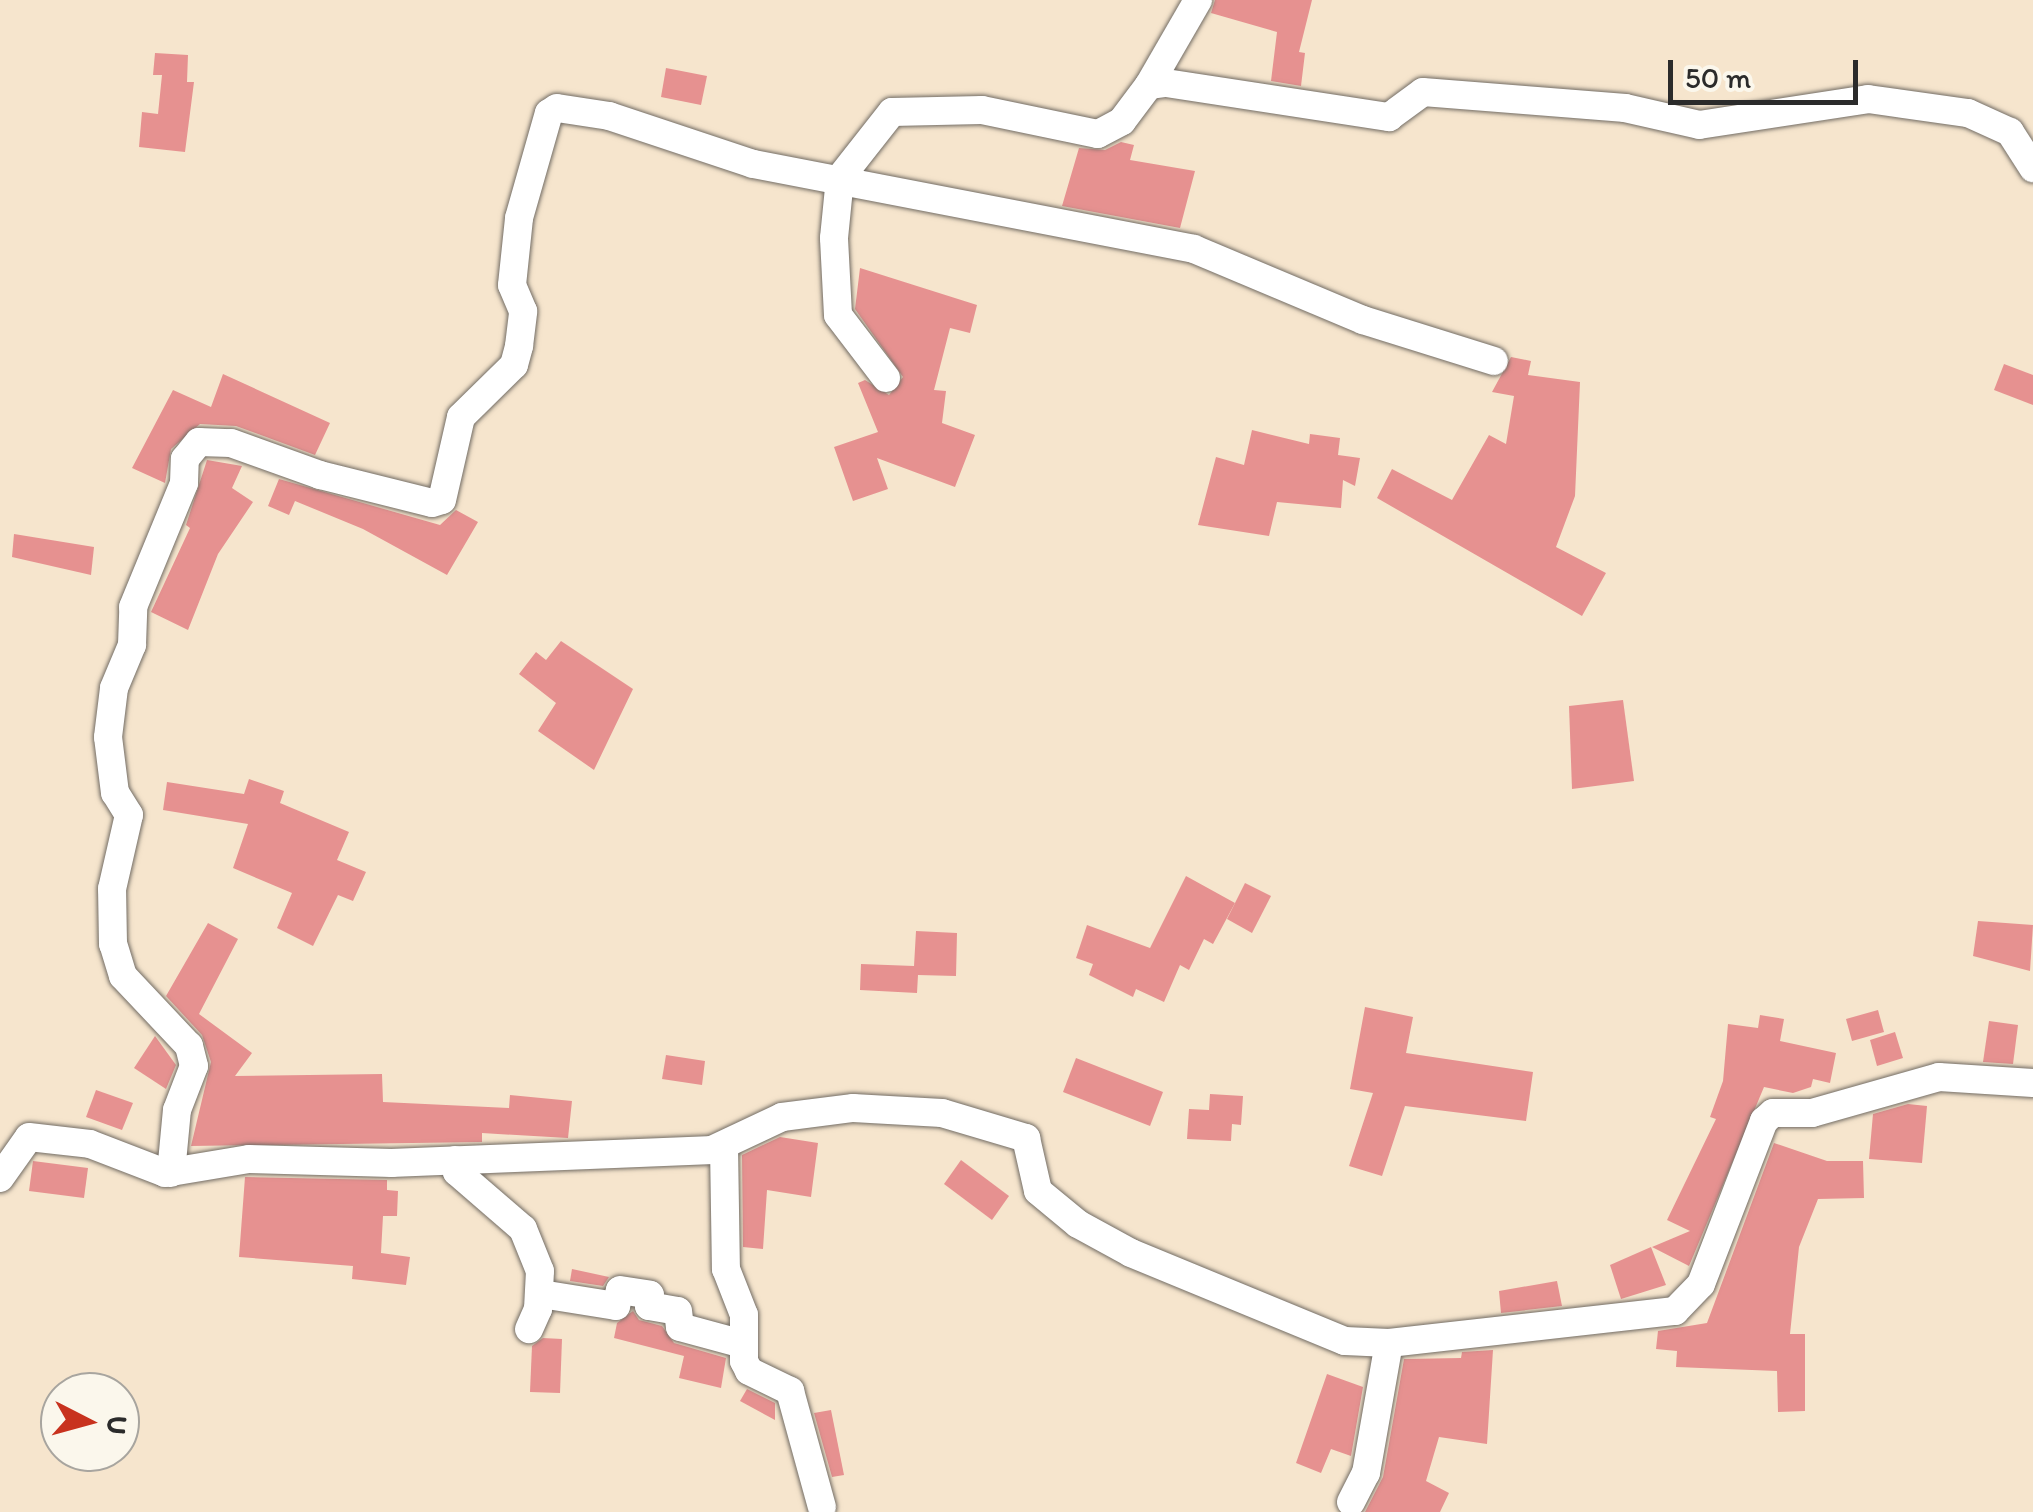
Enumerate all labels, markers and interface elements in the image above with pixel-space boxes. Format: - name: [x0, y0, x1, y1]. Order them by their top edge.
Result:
- scale bar: [1673, 40, 1863, 102]
- text: 50 m: [1685, 59, 1751, 96]
- north arrow: [40, 1372, 140, 1472]
- text: U: [100, 1414, 136, 1436]

